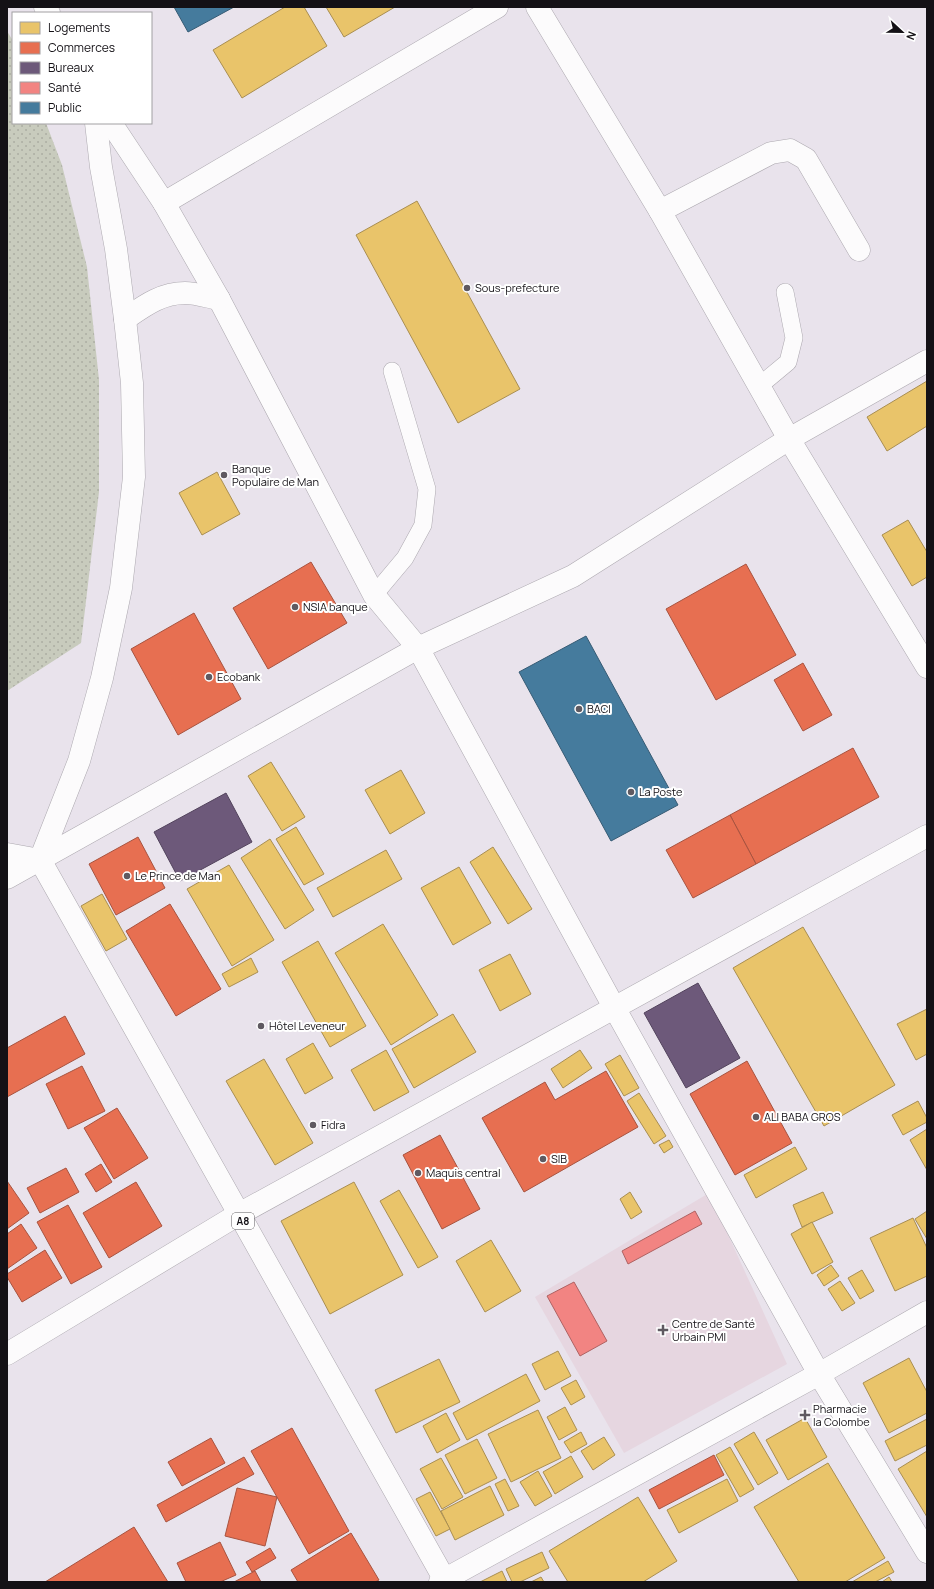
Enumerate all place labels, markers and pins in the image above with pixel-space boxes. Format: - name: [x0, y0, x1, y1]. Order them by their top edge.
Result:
- place label: Sous-prefecture: [475, 280, 560, 295]
- marker: Sous-prefecture: [462, 283, 472, 293]
- place label: Banque Populaire de Man: [232, 461, 319, 489]
- marker: Banque Populaire de Man: [219, 470, 229, 480]
- place label: NSIA banque: [303, 599, 368, 614]
- marker: NSIA banque: [290, 602, 300, 612]
- place label: Ecobank: [217, 669, 261, 684]
- marker: Ecobank: [204, 672, 214, 682]
- place label: BACI: [587, 701, 611, 716]
- marker: BACI: [574, 704, 584, 714]
- place label: La Poste: [639, 784, 683, 799]
- marker: La Poste: [626, 787, 636, 797]
- place label: Le Prince de Man: [135, 868, 221, 883]
- marker: Le Prince de Man: [122, 871, 132, 881]
- place label: Hôtel Leveneur: [269, 1018, 345, 1033]
- marker: Hôtel Leveneur: [256, 1021, 266, 1031]
- place label: ALI BABA GROS: [764, 1109, 841, 1124]
- marker: ALI BABA GROS: [751, 1112, 761, 1122]
- place label: Fidra: [321, 1117, 345, 1132]
- marker: Fidra: [308, 1120, 318, 1130]
- place label: SIB: [551, 1151, 567, 1166]
- marker: SIB: [538, 1154, 548, 1164]
- place label: Maquis central: [426, 1165, 501, 1180]
- marker: Maquis central: [413, 1168, 423, 1178]
- place label: Centre de Santé Urbain PMI: [672, 1316, 756, 1344]
- marker: Centre de Santé Urbain PMI: [657, 1324, 669, 1336]
- place label: Pharmacie la Colombe: [813, 1401, 870, 1429]
- marker: Pharmacie la Colombe: [800, 1410, 810, 1420]

